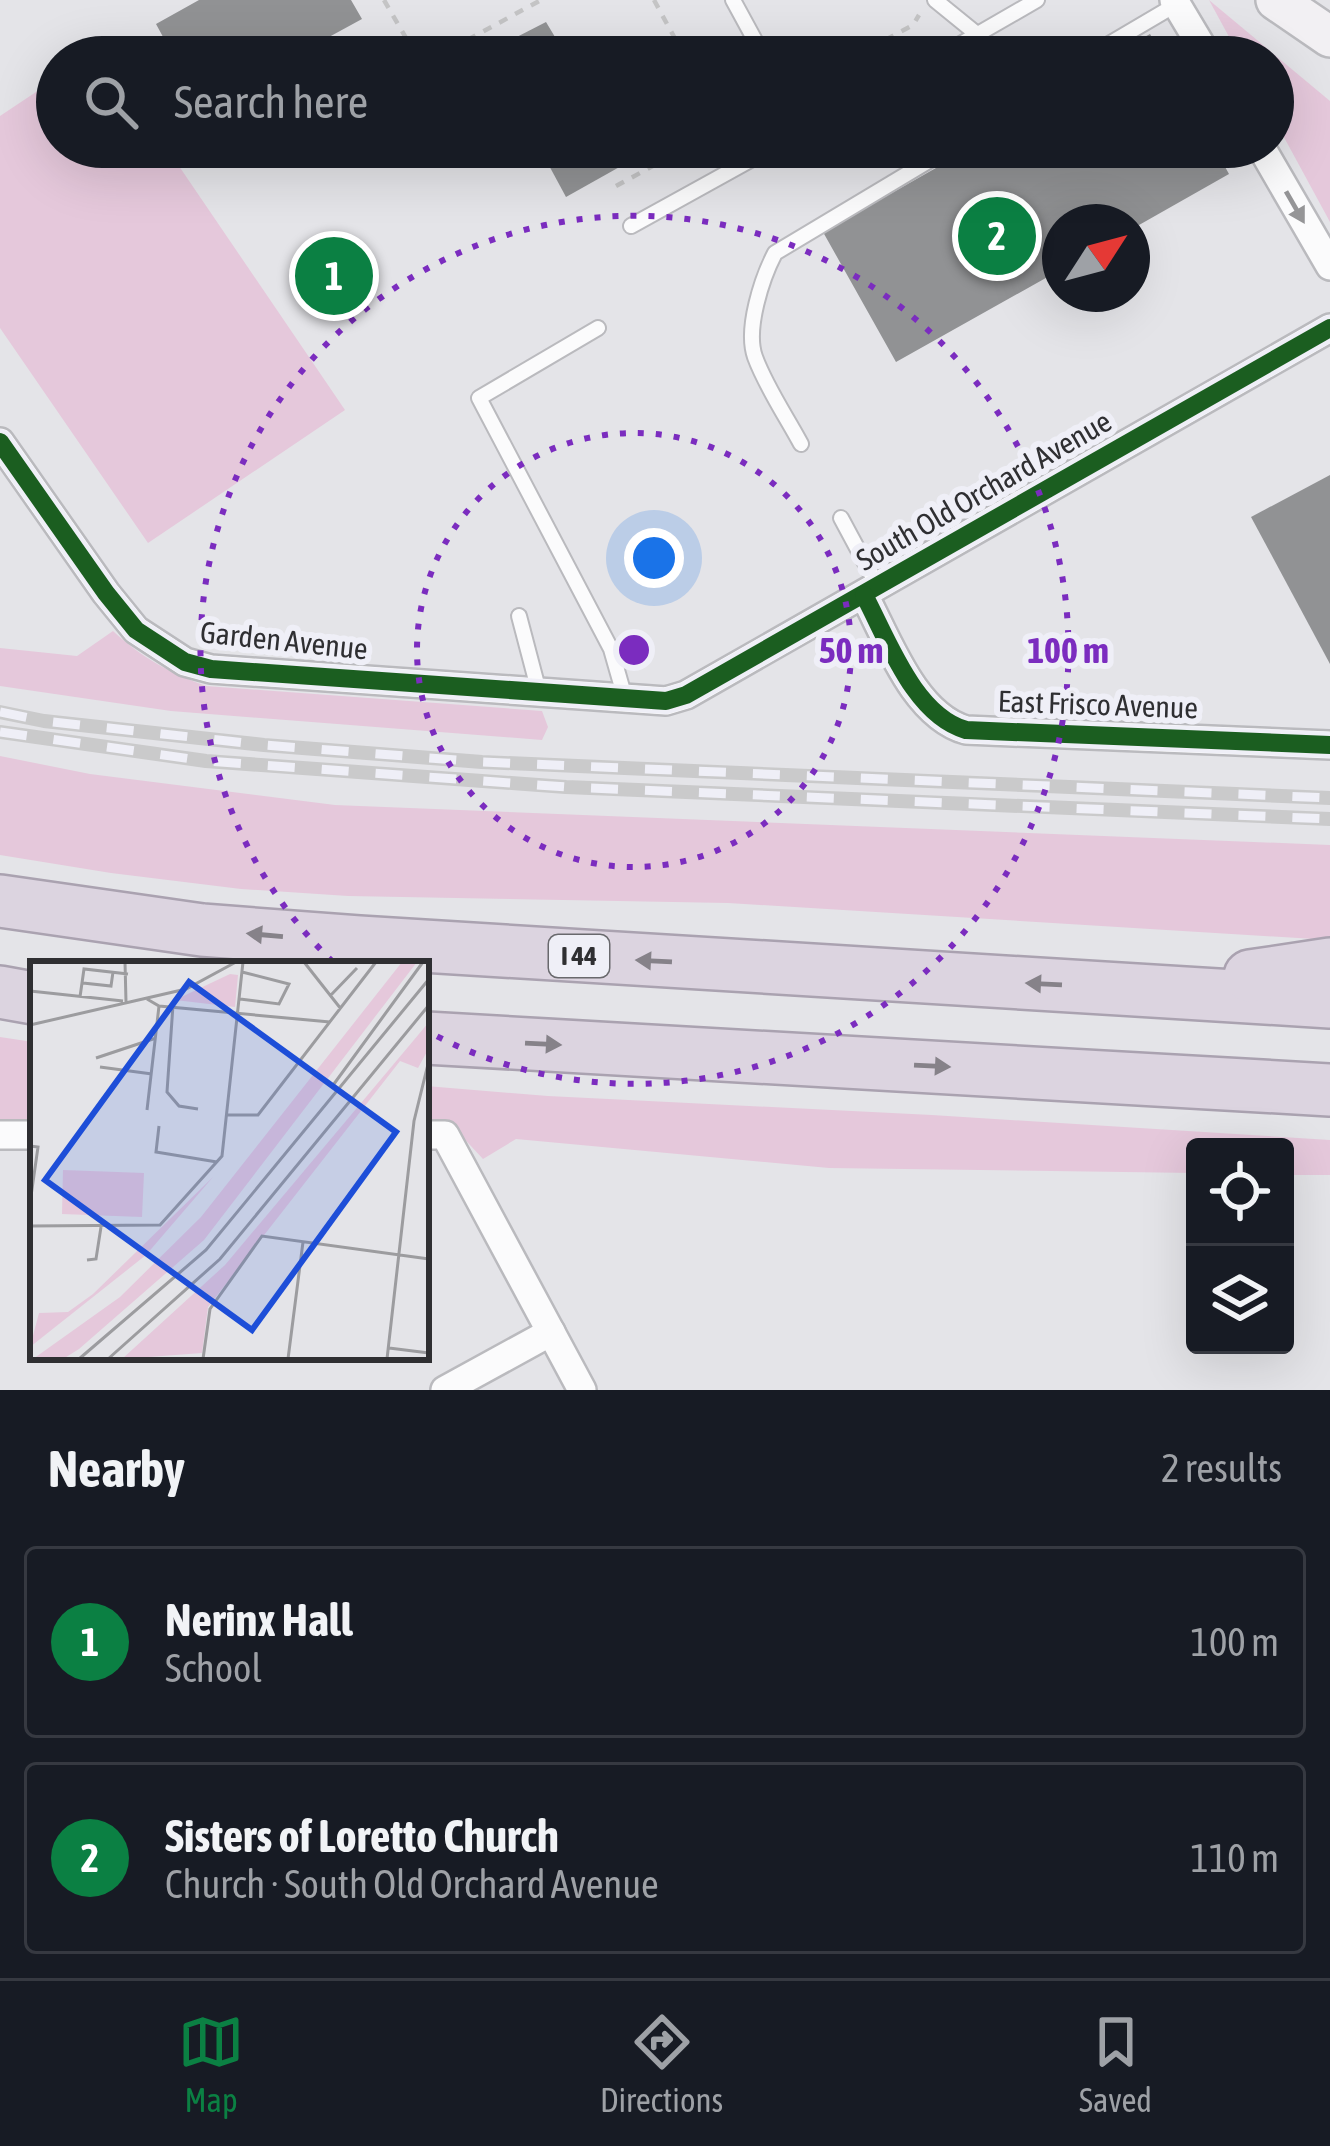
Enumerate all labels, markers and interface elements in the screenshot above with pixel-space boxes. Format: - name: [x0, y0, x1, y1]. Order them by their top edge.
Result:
- search box: [36, 36, 1294, 168]
- icon: search: [78, 69, 144, 135]
- text: Search here: [174, 76, 368, 128]
- one-way arrow: [1284, 190, 1305, 223]
- pin: 2: [958, 191, 1036, 281]
- north arrow: [1042, 204, 1150, 312]
- pin: 1: [295, 231, 373, 321]
- street label: South Old Orchard Avenue: [850, 403, 1117, 577]
- your location: [624, 528, 684, 588]
- street label: Garden Avenue: [199, 614, 370, 666]
- centre of rings: [613, 629, 655, 671]
- text: 50 m: [819, 629, 883, 671]
- text: 100 m: [1027, 629, 1109, 671]
- street label: East Frisco Avenue: [997, 684, 1199, 724]
- one-way arrow: [246, 925, 283, 944]
- road number: I 44: [549, 935, 609, 977]
- one-way arrow: [635, 951, 673, 970]
- inset map: [30, 961, 429, 1360]
- one-way arrow: [1025, 975, 1062, 994]
- one-way arrow: [525, 1035, 563, 1054]
- one-way arrow: [914, 1057, 951, 1076]
- map controls: [1186, 1138, 1294, 1354]
- button: locate: [1186, 1138, 1294, 1246]
- button: layers: [1186, 1246, 1294, 1354]
- text: Nearby: [48, 1439, 185, 1498]
- text: 2 results: [1161, 1446, 1282, 1490]
- text: Nerinx Hall: [165, 1594, 353, 1646]
- text: 1: [81, 1620, 99, 1664]
- text: 100 m: [1191, 1620, 1279, 1664]
- text: School: [165, 1646, 262, 1690]
- text: Sisters of Loretto Church: [165, 1810, 559, 1862]
- text: 2: [81, 1836, 99, 1880]
- text: 110 m: [1191, 1836, 1279, 1880]
- text: Church · South Old Orchard Avenue: [165, 1862, 659, 1906]
- tab: Map: [178, 2009, 244, 2119]
- tab: Directions: [600, 2009, 723, 2119]
- tab: Saved: [1079, 2009, 1152, 2119]

